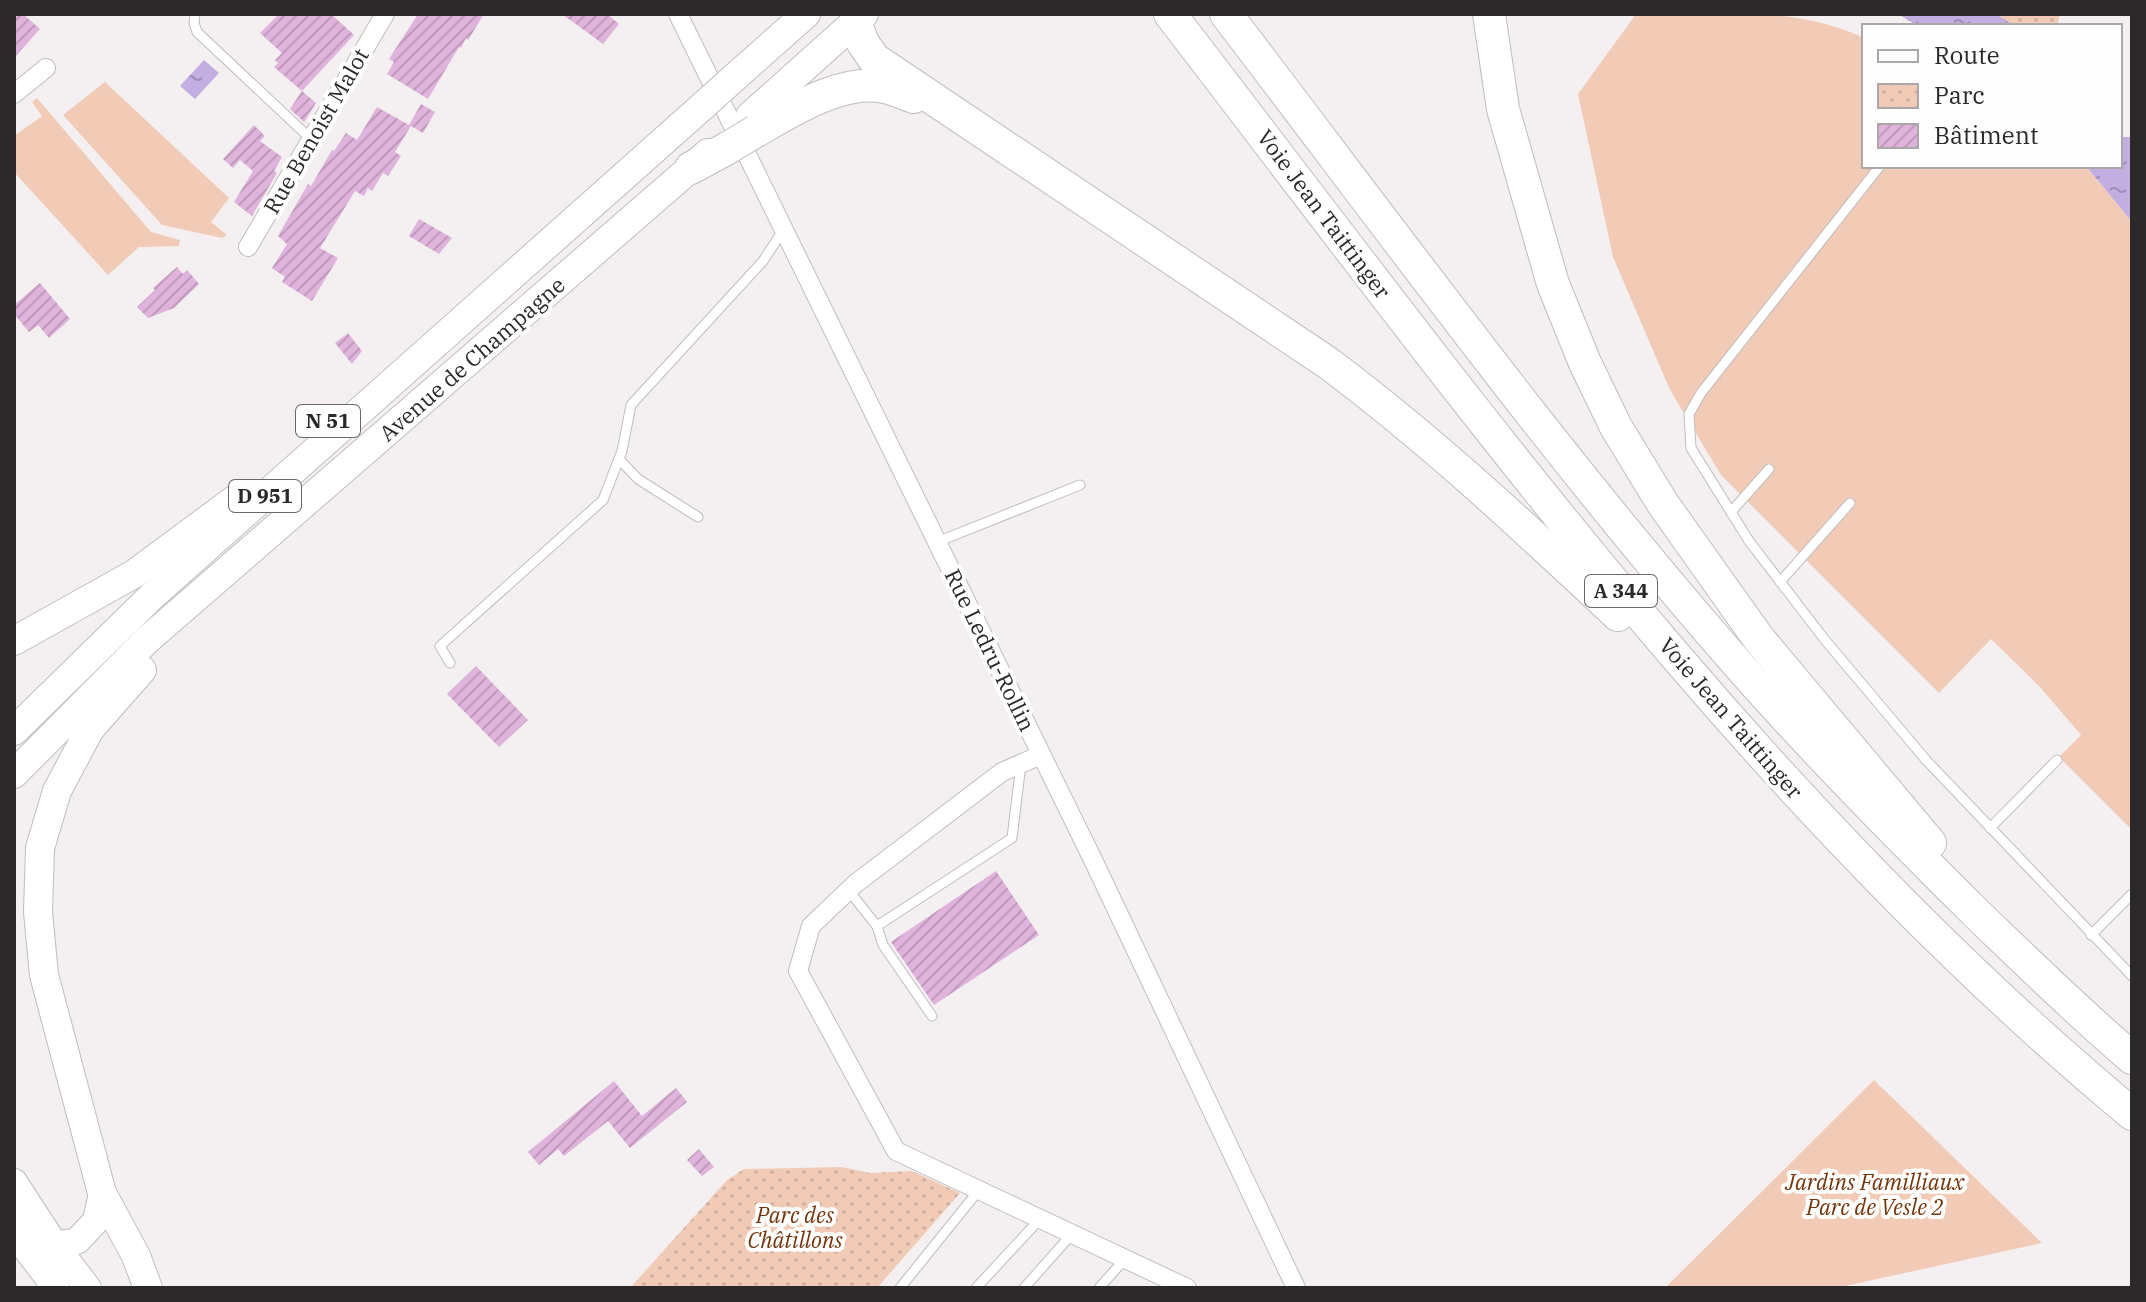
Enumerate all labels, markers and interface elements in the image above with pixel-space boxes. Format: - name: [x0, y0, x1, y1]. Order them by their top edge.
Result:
- legend: [1862, 24, 2122, 168]
- text: Route: [1934, 39, 2000, 71]
- street label: Rue Benoist Malot: [256, 43, 375, 219]
- text: Parc: [1934, 79, 1985, 111]
- text: Bâtiment: [1934, 119, 2039, 151]
- street label: Voie Jean Taittinger: [1251, 123, 1398, 304]
- street label: Avenue de Champagne: [373, 270, 571, 447]
- road number: N 51: [296, 405, 360, 437]
- road number: D 951: [229, 480, 301, 512]
- street label: Rue Ledru-Rollin: [939, 564, 1042, 736]
- road number: A 344: [1585, 575, 1657, 607]
- street label: Voie Jean Taittinger: [1653, 631, 1810, 805]
- park label: Jardins Familliaux Parc de Vesle 2: [1784, 1167, 1965, 1221]
- park label: Parc des Châtillons: [747, 1200, 843, 1254]

